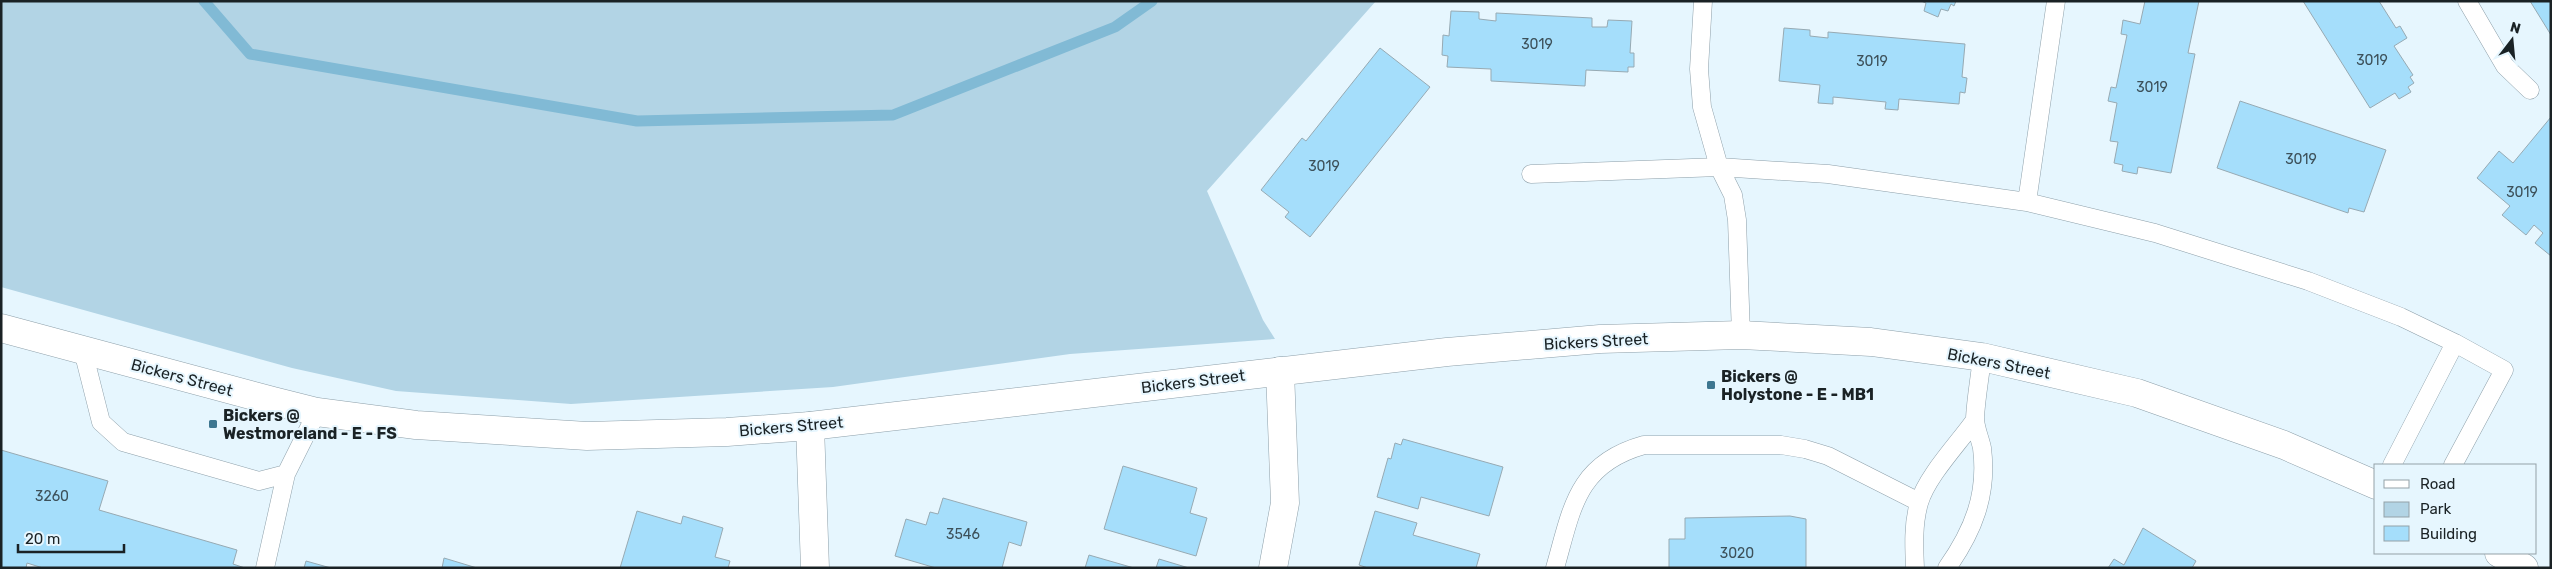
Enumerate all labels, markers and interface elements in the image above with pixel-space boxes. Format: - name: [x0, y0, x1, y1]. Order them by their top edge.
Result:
- north arrow: [2487, 15, 2537, 65]
- text: N: [2508, 18, 2523, 38]
- house number: 3019: [1521, 36, 1553, 53]
- house number: 3019: [2356, 52, 2388, 69]
- house number: 3019: [1856, 53, 1888, 70]
- house number: 3019: [2136, 79, 2168, 96]
- house number: 3019: [2285, 151, 2317, 168]
- house number: 3019: [1308, 158, 1340, 175]
- house number: 3019: [2506, 184, 2538, 201]
- street label: Bickers Street: [1543, 329, 1649, 354]
- street label: Bickers Street: [1946, 344, 2052, 383]
- street label: Bickers Street: [129, 355, 235, 400]
- street label: Bickers Street: [1140, 366, 1246, 397]
- place label: Bickers @ Holystone - E - MB1: [1721, 367, 1874, 404]
- marker: Bickers @ Holystone - E - MB1: [1705, 379, 1717, 391]
- place label: Bickers @ Westmoreland - E - FS: [223, 406, 397, 443]
- street label: Bickers Street: [738, 412, 844, 441]
- marker: Bickers @ Westmoreland - E - FS: [207, 418, 219, 430]
- legend: [2374, 464, 2537, 554]
- text: Road: [2420, 475, 2456, 493]
- house number: 3260: [35, 488, 69, 505]
- text: Park: [2420, 500, 2451, 518]
- scale bar: [18, 522, 124, 554]
- text: Building: [2420, 525, 2477, 543]
- house number: 3546: [946, 526, 980, 543]
- text: 20 m: [25, 530, 60, 548]
- house number: 3020: [1720, 545, 1754, 562]

